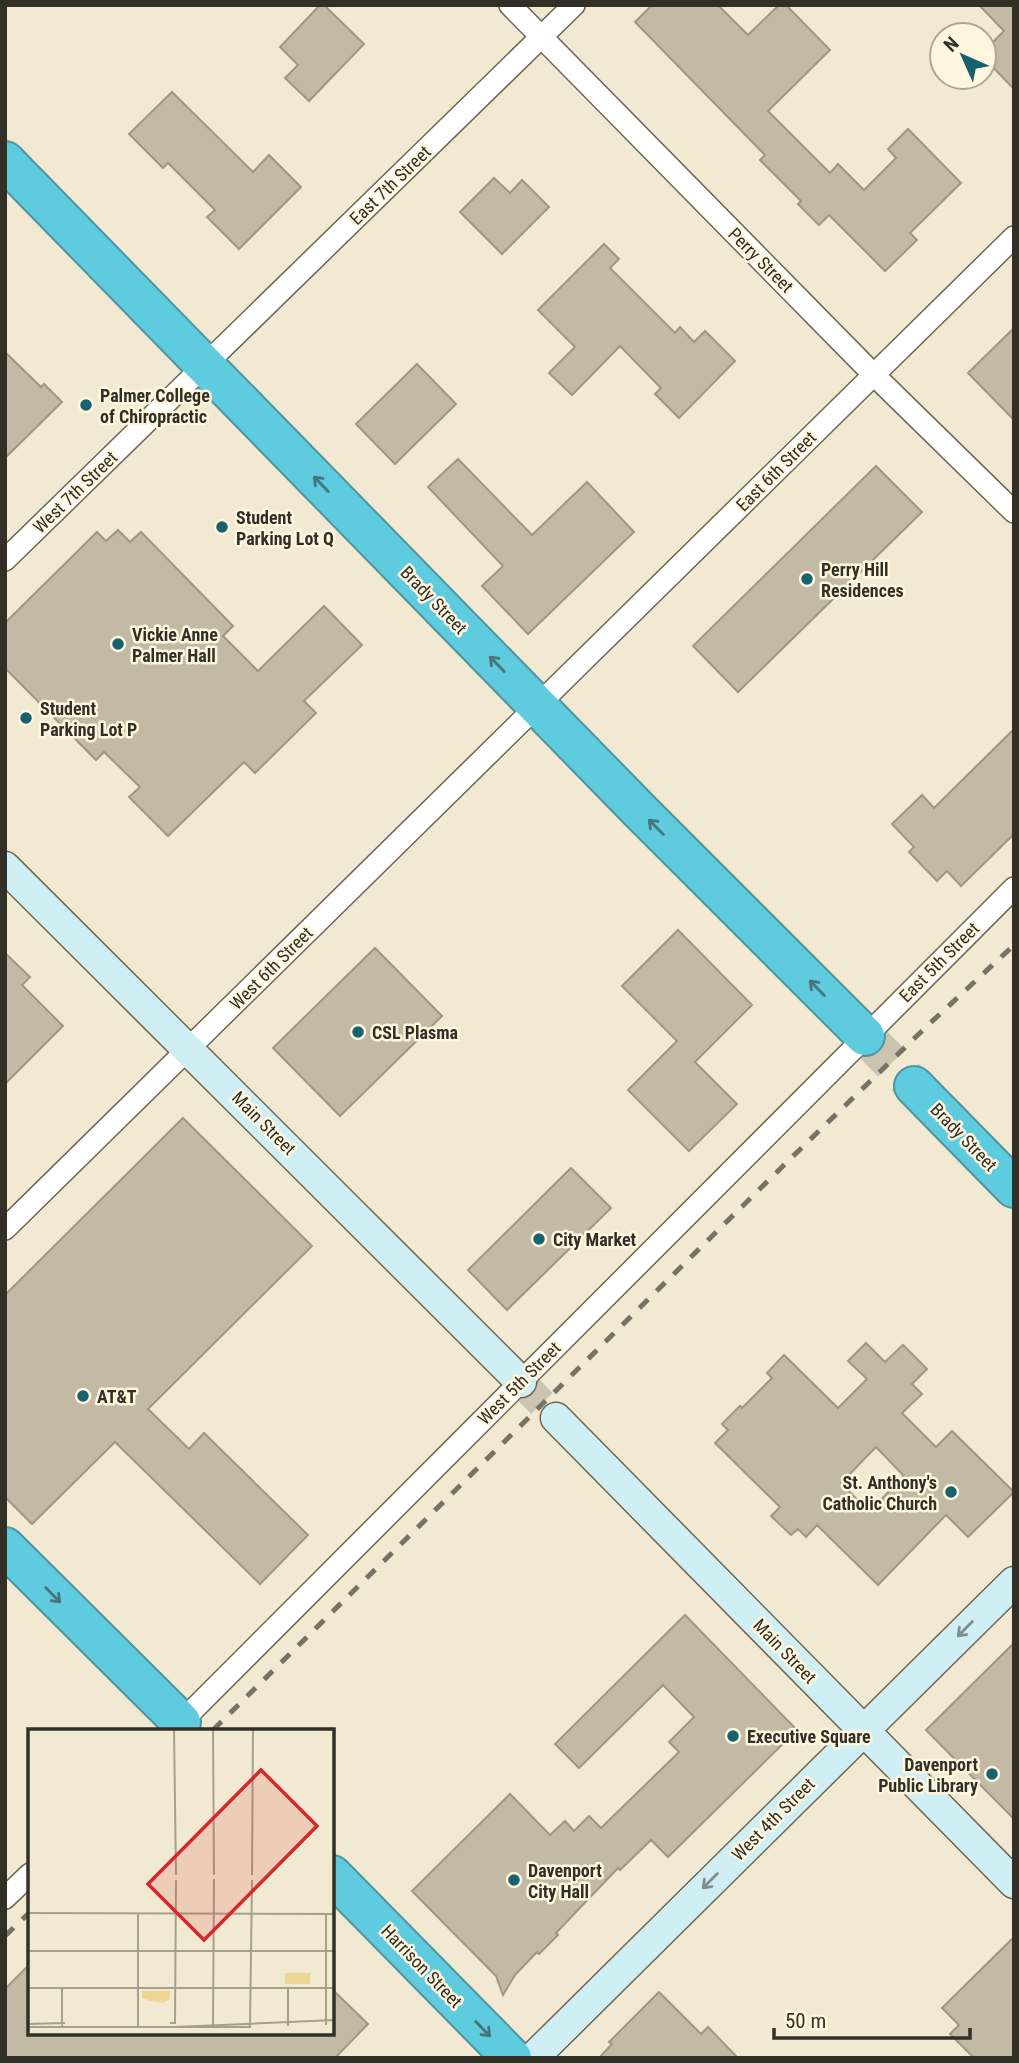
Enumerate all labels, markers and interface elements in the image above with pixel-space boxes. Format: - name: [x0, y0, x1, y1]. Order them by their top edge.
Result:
- north arrow: [928, 21, 998, 91]
- text: N: [939, 32, 964, 57]
- street label: East 7th Street: [345, 141, 435, 229]
- street label: Perry Street: [724, 223, 798, 297]
- place label: Palmer College of Chiropractic: [100, 385, 210, 427]
- marker: Palmer College of Chiropractic: [78, 397, 94, 413]
- street label: East 6th Street: [732, 427, 820, 515]
- street label: West 7th Street: [29, 447, 121, 537]
- one-way arrow: [312, 476, 329, 493]
- place label: Student Parking Lot Q: [236, 507, 334, 549]
- marker: Student Parking Lot Q: [214, 519, 230, 535]
- place label: Perry Hill Residences: [821, 559, 904, 601]
- street label: Brady Street: [396, 562, 472, 638]
- marker: Perry Hill Residences: [799, 571, 815, 587]
- place label: Vickie Anne Palmer Hall: [132, 624, 218, 666]
- marker: Vickie Anne Palmer Hall: [110, 636, 126, 652]
- one-way arrow: [488, 656, 505, 673]
- place label: Student Parking Lot P: [40, 698, 137, 740]
- marker: Student Parking Lot P: [18, 710, 34, 726]
- one-way arrow: [647, 819, 664, 836]
- street label: East 5th Street: [895, 918, 983, 1006]
- street label: West 6th Street: [225, 922, 317, 1014]
- one-way arrow: [808, 980, 825, 997]
- place label: CSL Plasma: [372, 1022, 458, 1043]
- marker: CSL Plasma: [350, 1024, 366, 1040]
- street label: Main Street: [228, 1087, 300, 1159]
- street label: Brady Street: [926, 1099, 1002, 1175]
- place label: City Market: [553, 1229, 637, 1250]
- marker: City Market: [531, 1231, 547, 1247]
- street label: West 5th Street: [473, 1337, 565, 1429]
- place label: AT&T: [97, 1386, 137, 1407]
- marker: AT&T: [75, 1388, 91, 1404]
- place label: St. Anthony's Catholic Church: [823, 1472, 937, 1514]
- marker: St. Anthony's Catholic Church: [943, 1484, 959, 1500]
- one-way arrow: [45, 1587, 62, 1604]
- street label: Main Street: [749, 1614, 821, 1688]
- one-way arrow: [957, 1621, 974, 1638]
- place label: Executive Square: [747, 1726, 871, 1747]
- marker: Executive Square: [725, 1728, 741, 1744]
- inset map: [28, 1729, 334, 2035]
- place label: Davenport Public Library: [878, 1754, 978, 1796]
- marker: Davenport Public Library: [984, 1766, 1000, 1782]
- street label: West 4th Street: [727, 1773, 819, 1865]
- place label: Davenport City Hall: [528, 1860, 602, 1902]
- marker: Davenport City Hall: [506, 1872, 522, 1888]
- one-way arrow: [701, 1873, 718, 1890]
- street label: Harrison Street: [377, 1920, 467, 2012]
- scale bar: [774, 1996, 970, 2040]
- text: 50 m: [785, 2009, 826, 2033]
- one-way arrow: [474, 2020, 491, 2037]

